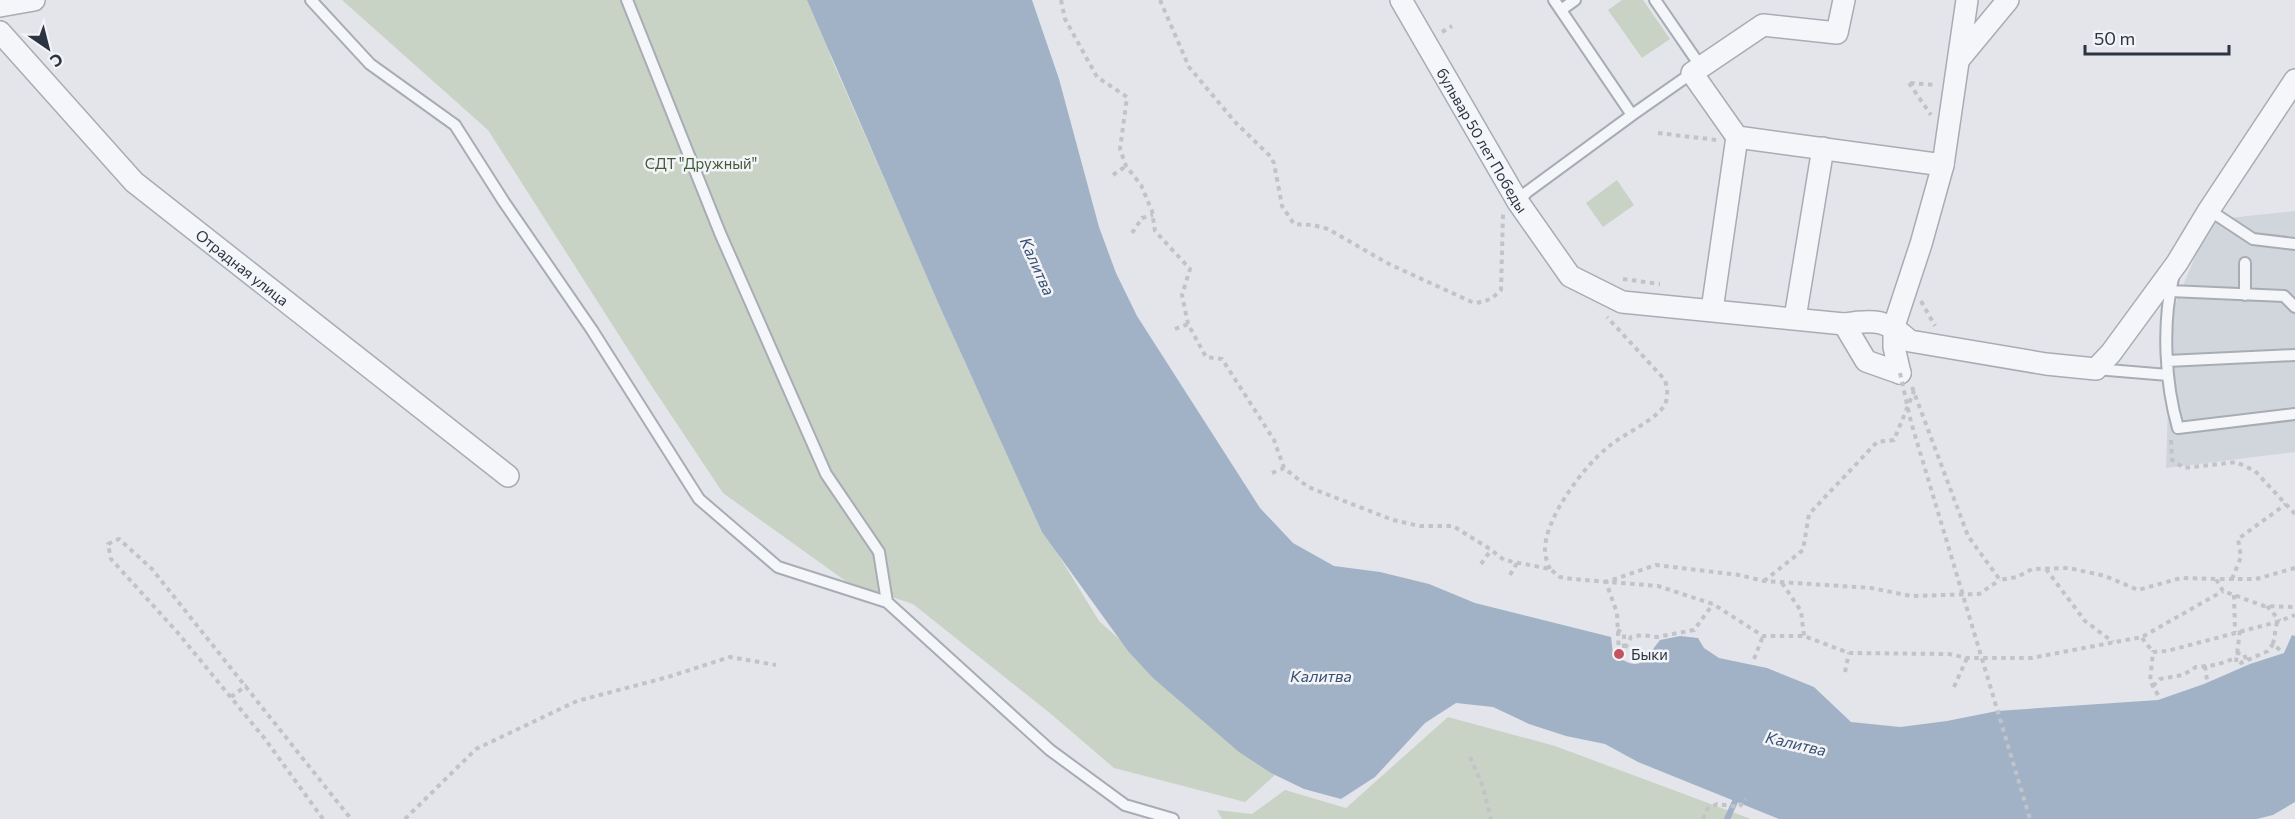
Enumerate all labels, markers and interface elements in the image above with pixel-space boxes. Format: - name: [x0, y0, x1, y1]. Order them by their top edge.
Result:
- north arrow: [18, 18, 78, 78]
- scale bar: [2085, 18, 2229, 56]
- text: 50 m: [2094, 27, 2135, 49]
- text: С: [47, 50, 67, 72]
- street label: бульвар 50 лет Победы: [1433, 64, 1532, 216]
- park label: СДТ "Дружный": [645, 154, 757, 172]
- street label: Отрадная улица: [192, 225, 292, 309]
- water label: Калитва: [1017, 234, 1059, 298]
- place label: Быки: [1631, 645, 1668, 663]
- marker: Быки: [1612, 647, 1626, 661]
- water label: Калитва: [1290, 666, 1352, 685]
- water label: Калитва: [1764, 727, 1828, 759]

